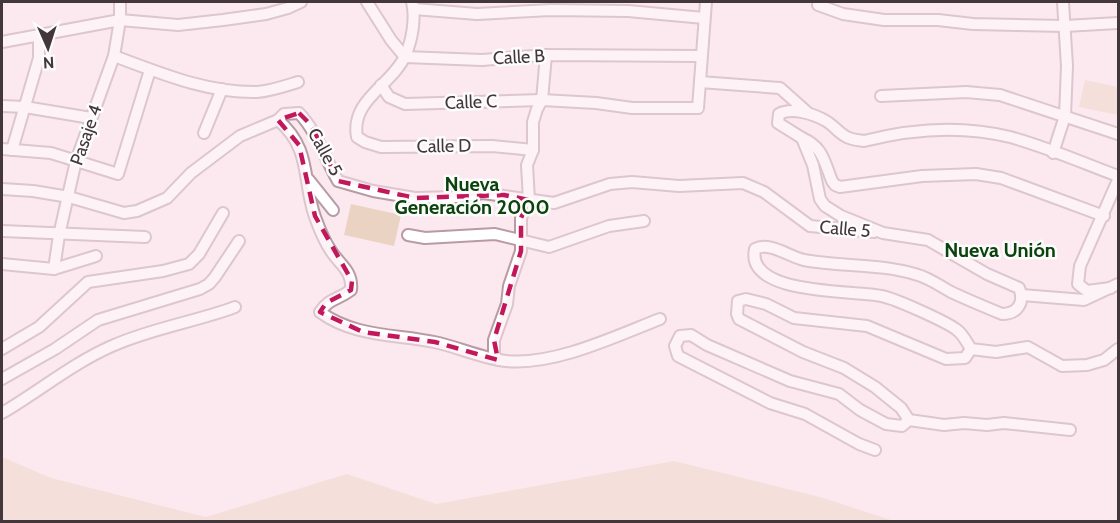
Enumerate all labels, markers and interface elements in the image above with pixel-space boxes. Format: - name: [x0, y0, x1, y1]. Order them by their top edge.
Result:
- north arrow: [18, 18, 78, 78]
- street label: Calle B: [492, 45, 546, 69]
- text: N: [43, 53, 55, 72]
- street label: Calle C: [444, 90, 498, 114]
- street label: Pasaje 4: [65, 102, 107, 168]
- street label: Calle 5: [303, 124, 347, 180]
- street label: Calle D: [417, 135, 471, 157]
- district label: Nueva Generación 2000: [394, 172, 550, 219]
- street label: Calle 5: [819, 216, 871, 242]
- district label: Nueva Unión: [944, 238, 1056, 262]

